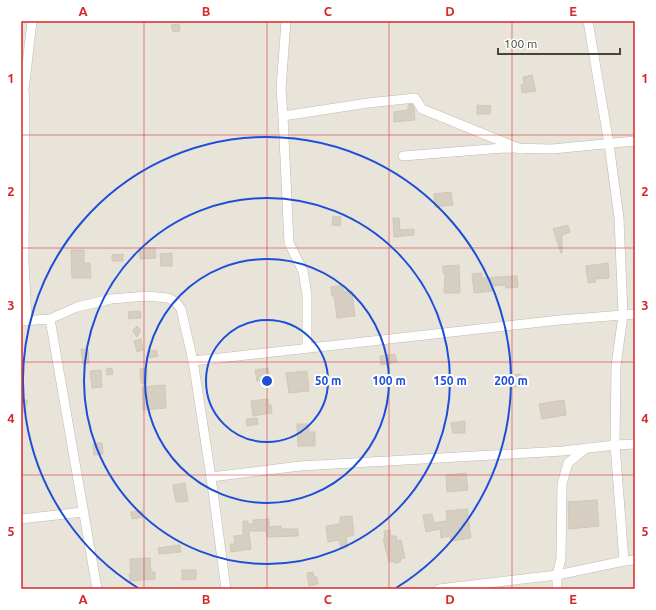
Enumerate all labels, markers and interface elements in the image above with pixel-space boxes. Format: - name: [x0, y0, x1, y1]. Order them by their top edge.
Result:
- text: A: [78, 4, 88, 18]
- text: B: [202, 4, 211, 18]
- text: C: [324, 4, 333, 18]
- text: D: [445, 4, 455, 18]
- text: E: [569, 4, 577, 18]
- scale bar: [498, 30, 620, 56]
- text: 100 m: [504, 37, 537, 50]
- text: 1: [7, 71, 15, 85]
- text: 1: [641, 71, 649, 85]
- text: 2: [7, 184, 15, 198]
- text: 2: [641, 184, 649, 198]
- text: 3: [7, 298, 15, 312]
- text: 3: [641, 298, 649, 312]
- centre of rings: [260, 374, 274, 388]
- text: 50 m: [315, 374, 341, 387]
- text: 100 m: [372, 374, 406, 387]
- text: 150 m: [433, 374, 467, 387]
- text: 200 m: [494, 374, 528, 387]
- text: 4: [7, 411, 15, 425]
- text: 4: [641, 411, 649, 425]
- text: 5: [7, 524, 15, 538]
- text: 5: [641, 524, 649, 538]
- text: A: [78, 592, 88, 606]
- text: B: [202, 592, 211, 606]
- text: C: [324, 592, 333, 606]
- text: D: [445, 592, 455, 606]
- text: E: [569, 592, 577, 606]

